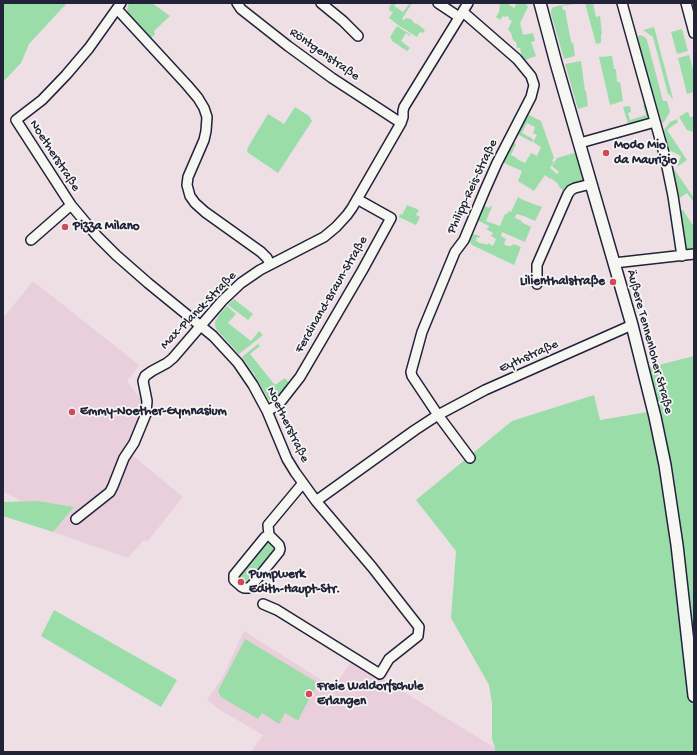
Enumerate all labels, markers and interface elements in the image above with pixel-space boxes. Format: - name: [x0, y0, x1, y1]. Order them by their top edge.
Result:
- street label: Röntgenstraße: [286, 25, 362, 85]
- street label: Noetherstraße: [25, 117, 83, 195]
- street label: Philipp-Reis-Straße: [444, 137, 502, 237]
- place label: Modo Mio da Maurizio: [614, 138, 677, 169]
- marker: Modo Mio da Maurizio: [601, 148, 611, 158]
- place label: Pizza Milano: [73, 219, 140, 235]
- marker: Pizza Milano: [60, 222, 70, 232]
- street label: Ferdinand-Braun-Straße: [292, 234, 372, 356]
- street label: Äußere Tennenloher Straße: [622, 268, 676, 416]
- street label: Max-Planck-Straße: [158, 269, 240, 353]
- place label: Lilienthalstraße: [520, 274, 605, 290]
- marker: Lilienthalstraße: [608, 277, 618, 287]
- street label: Eythstraße: [497, 337, 561, 377]
- street label: Noetherstraße: [262, 385, 312, 465]
- place label: Emmy-Noether-Gymnasium: [80, 404, 227, 420]
- marker: Emmy-Noether-Gymnasium: [67, 407, 77, 417]
- place label: Pumpwerk Edith-Haupt-Str.: [249, 567, 340, 598]
- marker: Pumpwerk Edith-Haupt-Str.: [236, 577, 246, 587]
- place label: Freie Waldorfschule Erlangen: [317, 679, 424, 710]
- marker: Freie Waldorfschule Erlangen: [304, 689, 314, 699]

